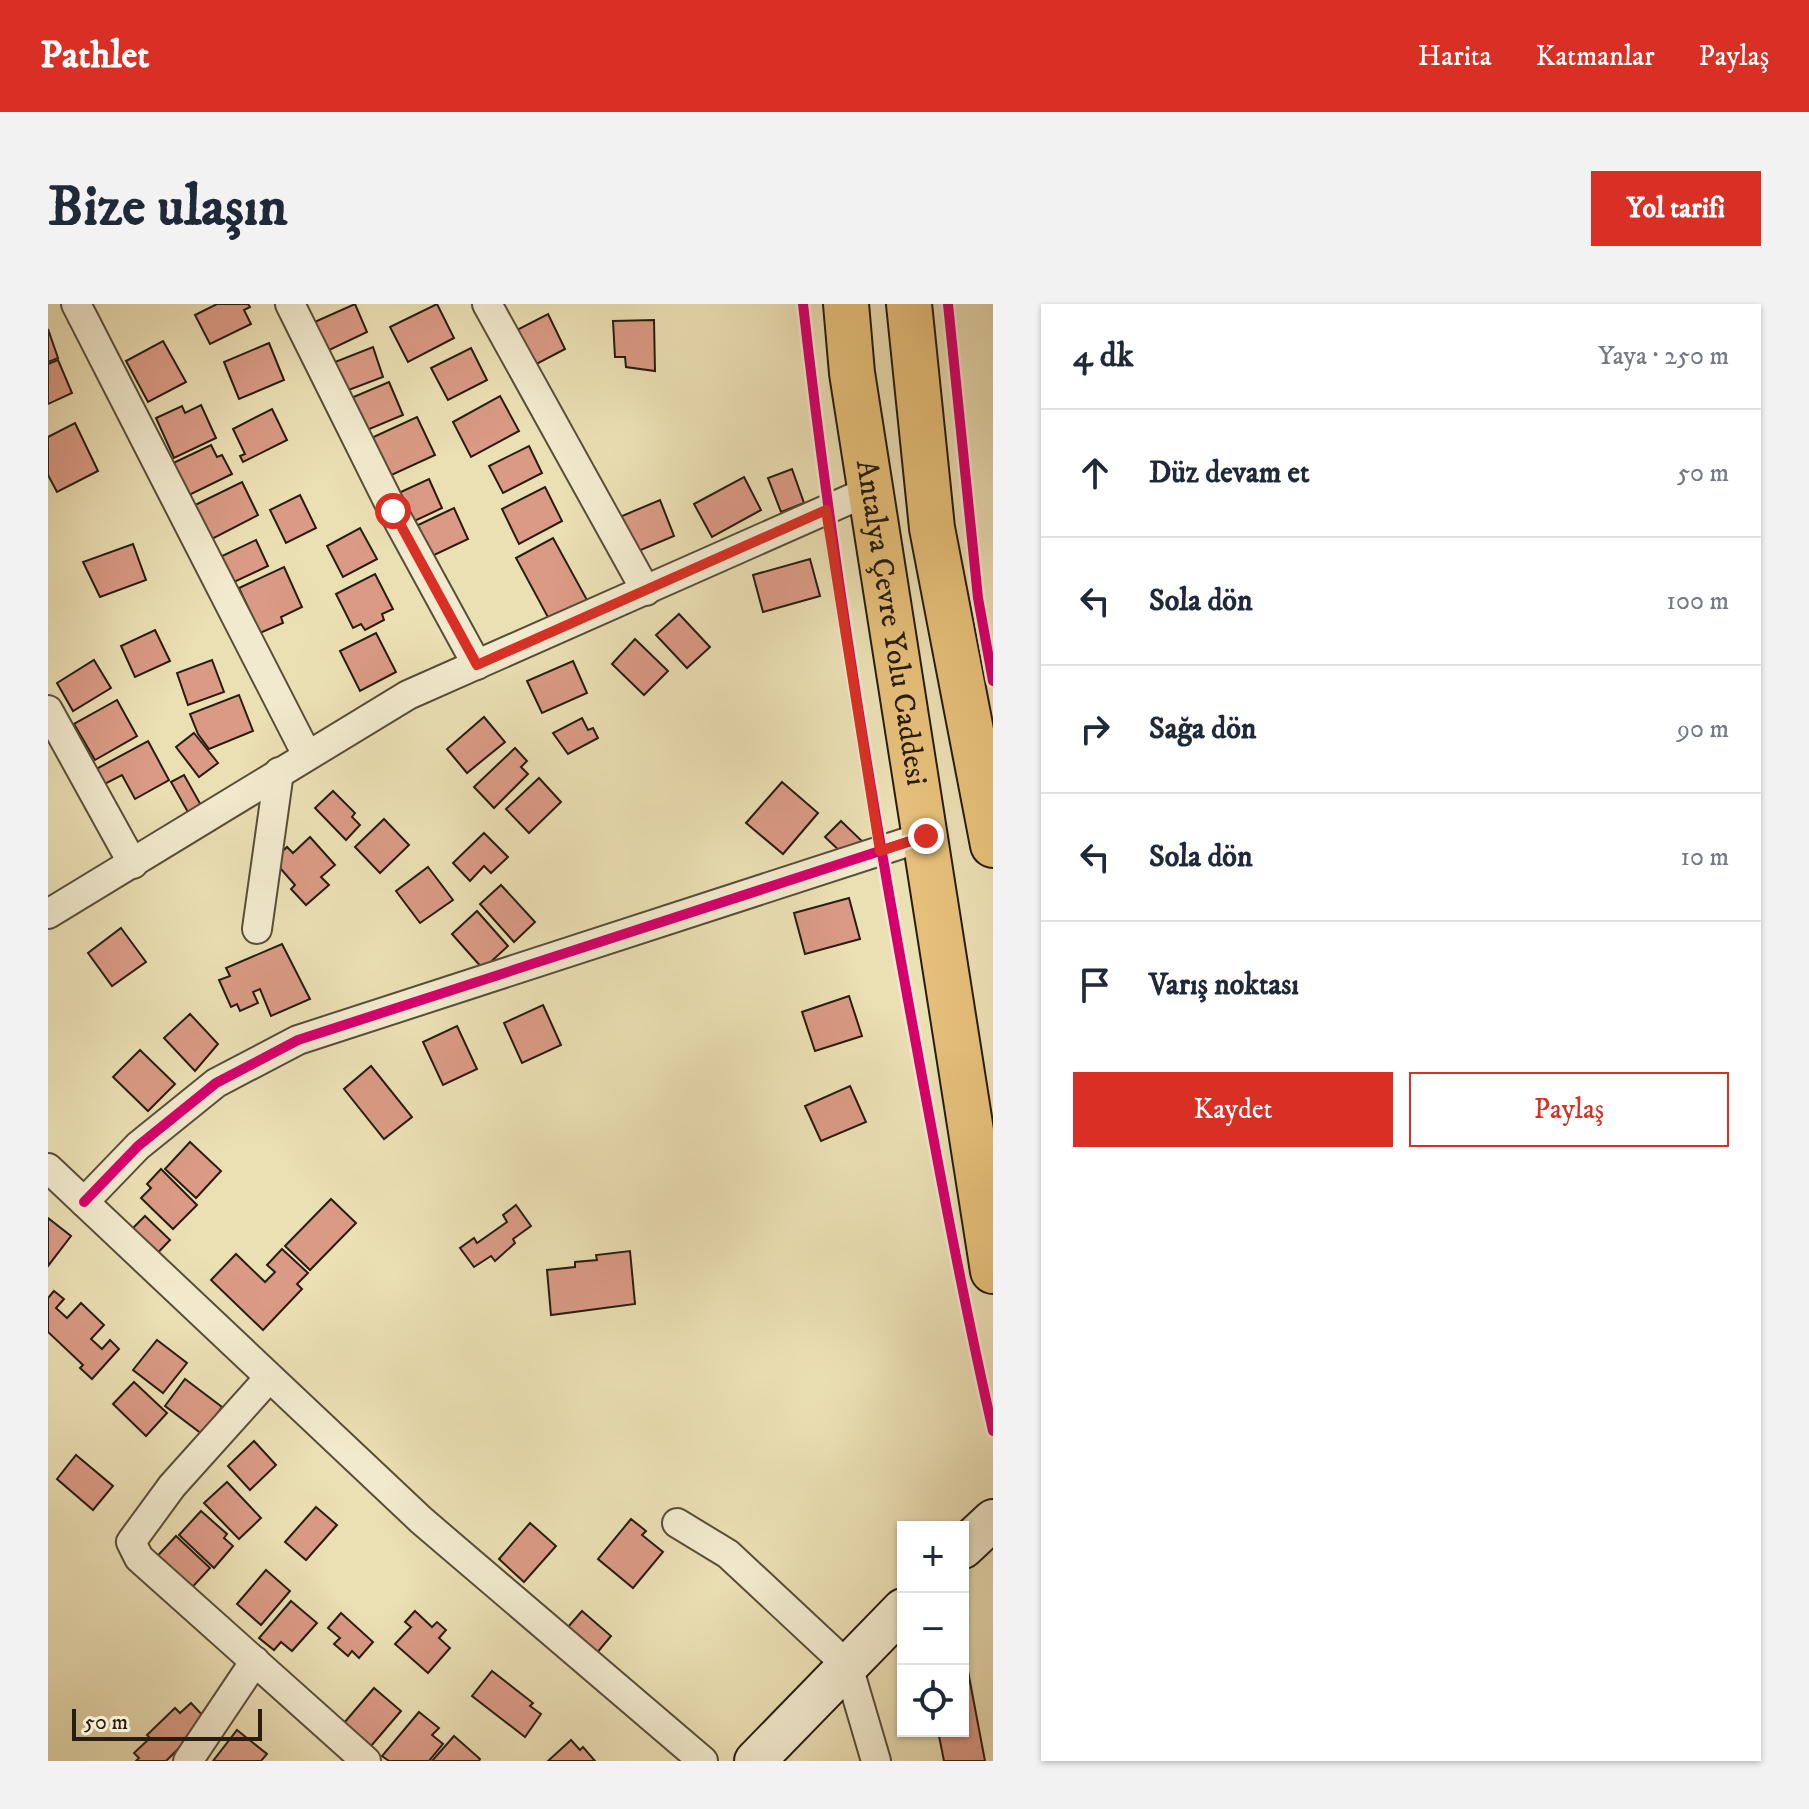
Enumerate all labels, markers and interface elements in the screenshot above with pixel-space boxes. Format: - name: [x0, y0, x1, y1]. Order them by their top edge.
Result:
- text: Pathlet: [40, 32, 150, 80]
- text: Harita: [1418, 39, 1492, 74]
- text: Katmanlar: [1536, 39, 1655, 74]
- text: Paylaş: [1699, 39, 1769, 74]
- button: Yol tarifi: [1591, 171, 1761, 246]
- text: Bize ulaşın: [48, 173, 287, 243]
- text: 4 dk: [1073, 335, 1134, 377]
- text: Yaya · 250 m: [1598, 340, 1729, 373]
- icon: ahead: [1073, 451, 1117, 495]
- text: Düz devam et: [1149, 455, 1310, 492]
- street label: Antalya Çevre Yolu Caddesi: [847, 457, 935, 788]
- text: 50 m: [1677, 457, 1729, 490]
- route start: [375, 493, 411, 529]
- icon: left: [1073, 579, 1117, 623]
- text: Sola dön: [1149, 583, 1253, 620]
- text: 100 m: [1666, 585, 1729, 618]
- icon: right: [1073, 707, 1117, 751]
- text: Sağa dön: [1149, 711, 1257, 748]
- text: 90 m: [1677, 713, 1729, 746]
- route end: [908, 818, 944, 854]
- icon: left: [1073, 835, 1117, 879]
- text: Sola dön: [1149, 839, 1253, 876]
- text: 10 m: [1680, 841, 1729, 874]
- icon: arrive: [1073, 963, 1117, 1007]
- text: Varış noktası: [1149, 967, 1299, 1004]
- button: Kaydet: [1073, 1072, 1393, 1147]
- button: Paylaş: [1409, 1072, 1729, 1147]
- map controls: [897, 1521, 969, 1737]
- button: +: [897, 1521, 969, 1593]
- button: −: [897, 1593, 969, 1665]
- button: locate: [897, 1665, 969, 1737]
- scale bar: [72, 1705, 262, 1741]
- text: 50 m: [84, 1709, 128, 1736]

